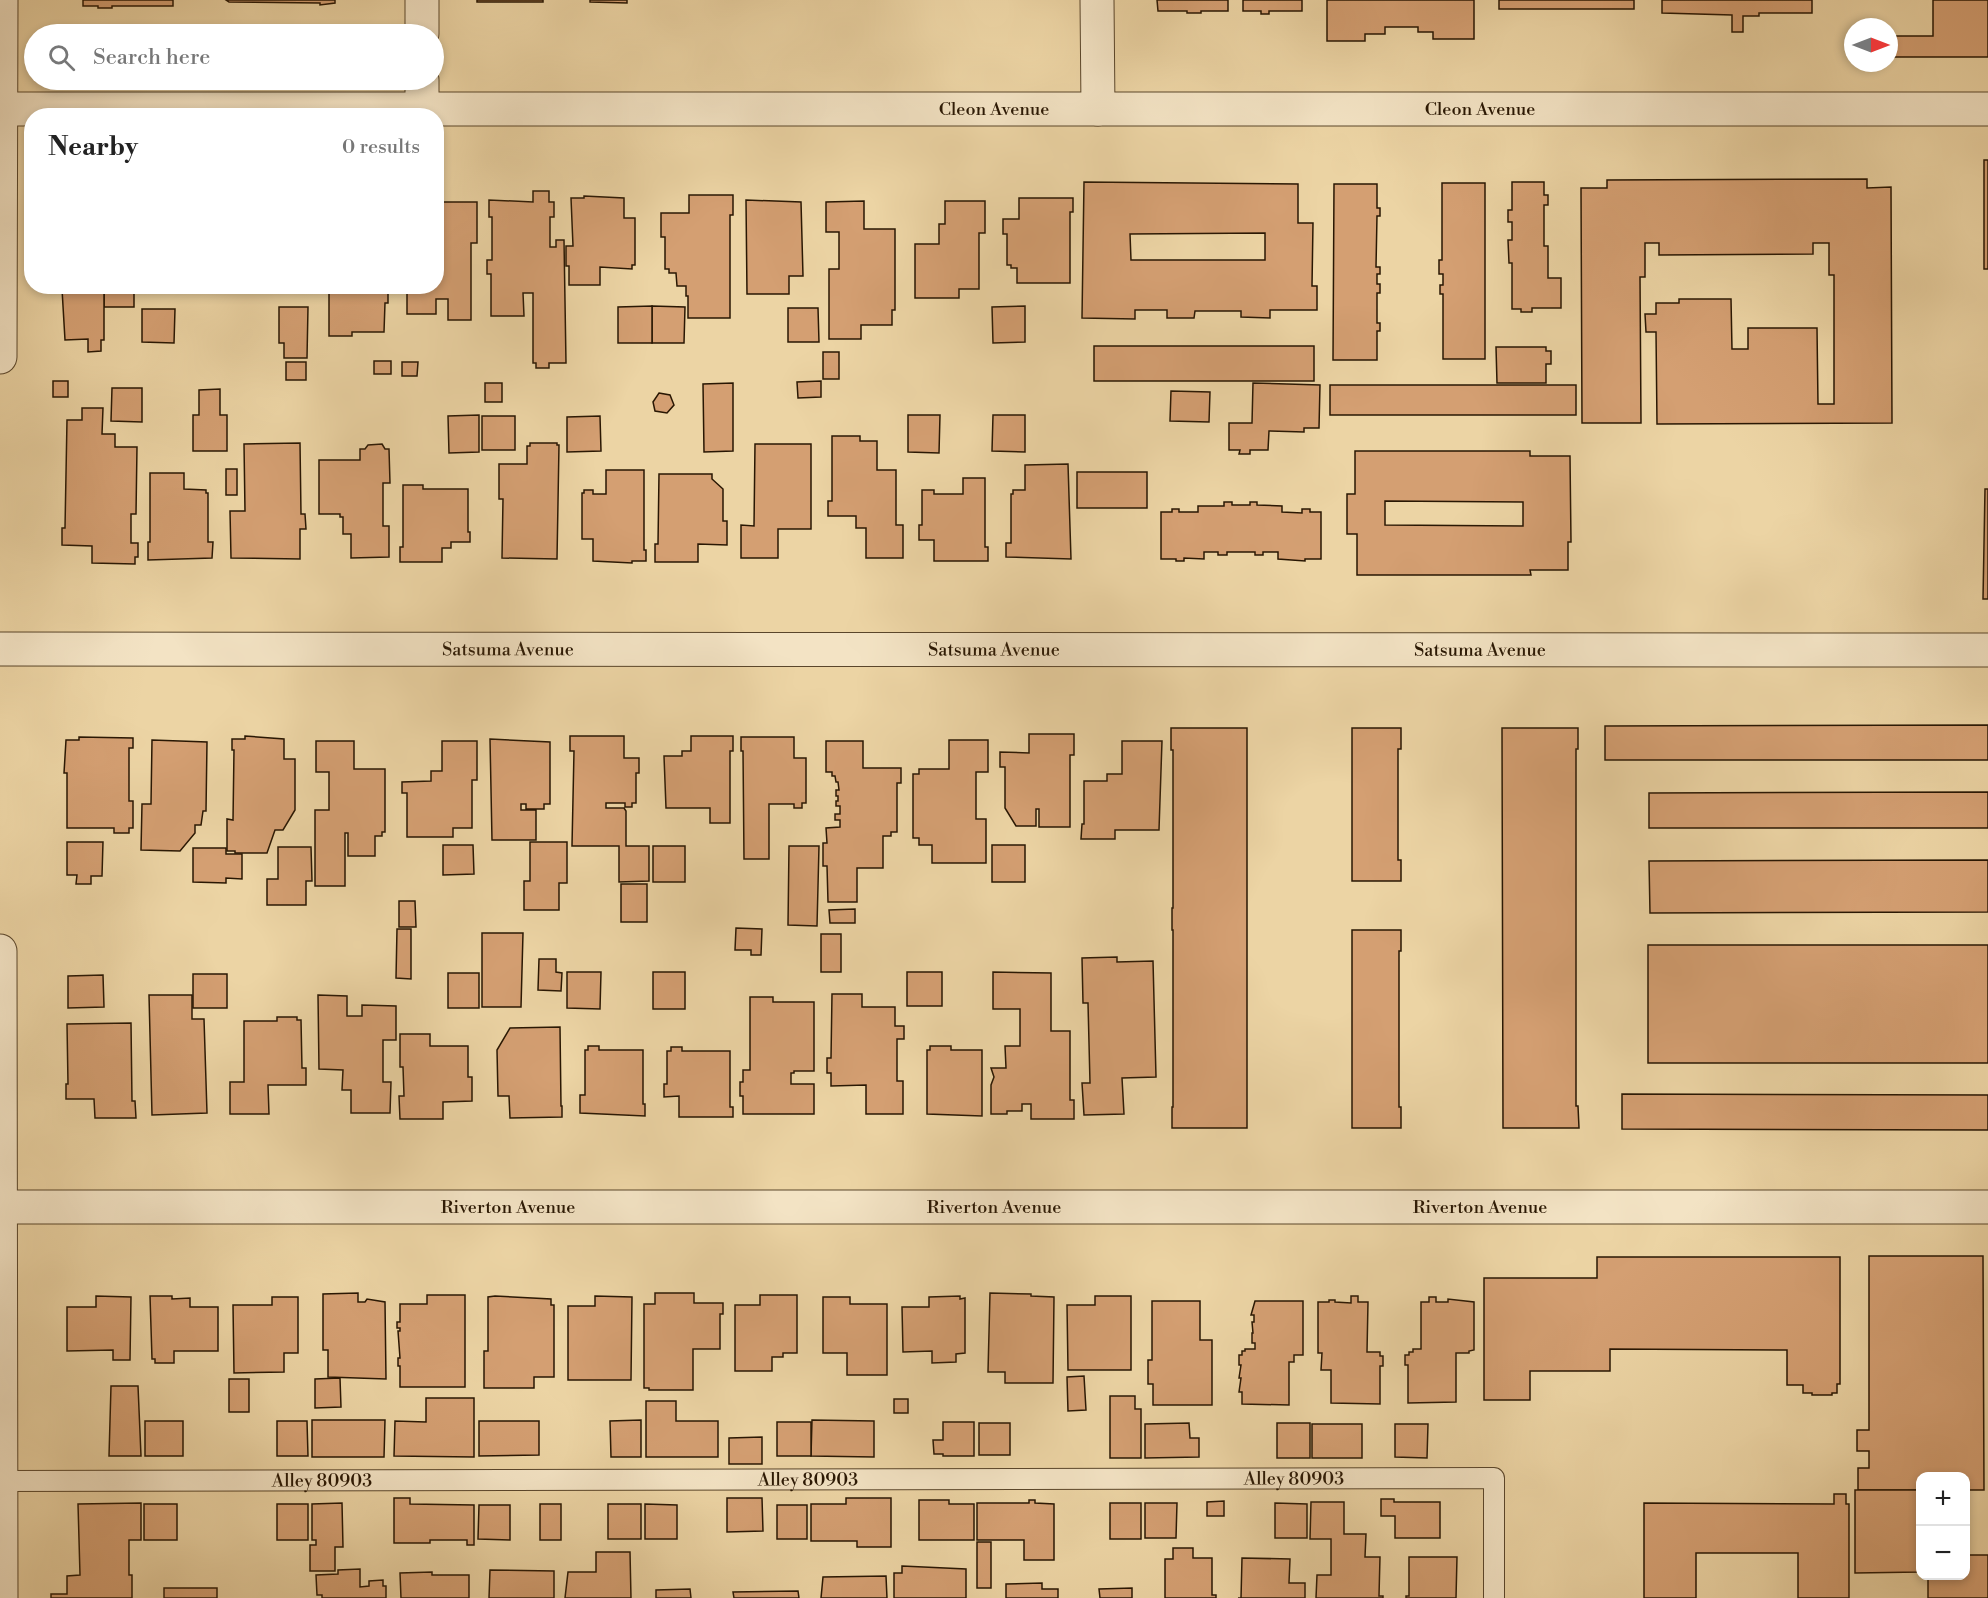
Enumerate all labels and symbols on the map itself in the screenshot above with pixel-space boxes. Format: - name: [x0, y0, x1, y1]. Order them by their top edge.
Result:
- north arrow: [1844, 18, 1898, 72]
- street label: Cleon Avenue: [939, 98, 1049, 121]
- street label: Cleon Avenue: [1425, 98, 1535, 121]
- street label: Satsuma Avenue: [442, 638, 574, 661]
- street label: Satsuma Avenue: [928, 638, 1060, 661]
- street label: Satsuma Avenue: [1414, 638, 1546, 661]
- street label: Riverton Avenue: [441, 1196, 575, 1219]
- street label: Riverton Avenue: [927, 1196, 1061, 1219]
- street label: Riverton Avenue: [1413, 1196, 1547, 1219]
- street label: Alley 80903: [1243, 1467, 1344, 1490]
- street label: Alley 80903: [757, 1468, 858, 1491]
- street label: Alley 80903: [271, 1469, 372, 1492]

